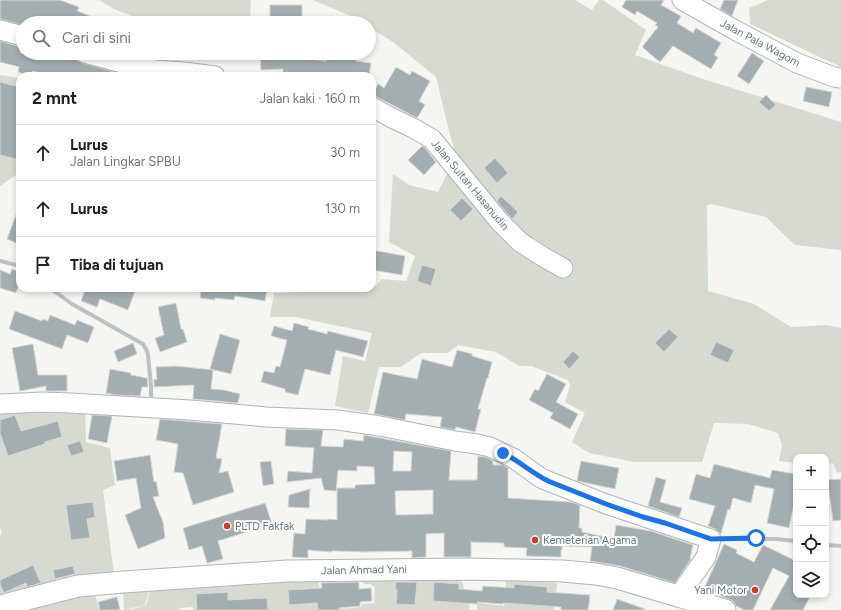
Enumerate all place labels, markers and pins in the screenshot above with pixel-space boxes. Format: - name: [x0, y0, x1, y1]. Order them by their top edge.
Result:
- place label: PLTD Fakfak: [235, 520, 295, 533]
- marker: PLTD Fakfak: [222, 521, 232, 531]
- place label: Kemeterian Agama: [543, 534, 636, 547]
- marker: Kemeterian Agama: [530, 535, 540, 545]
- place label: Yani Motor: [694, 584, 747, 597]
- marker: Yani Motor: [750, 585, 760, 595]

